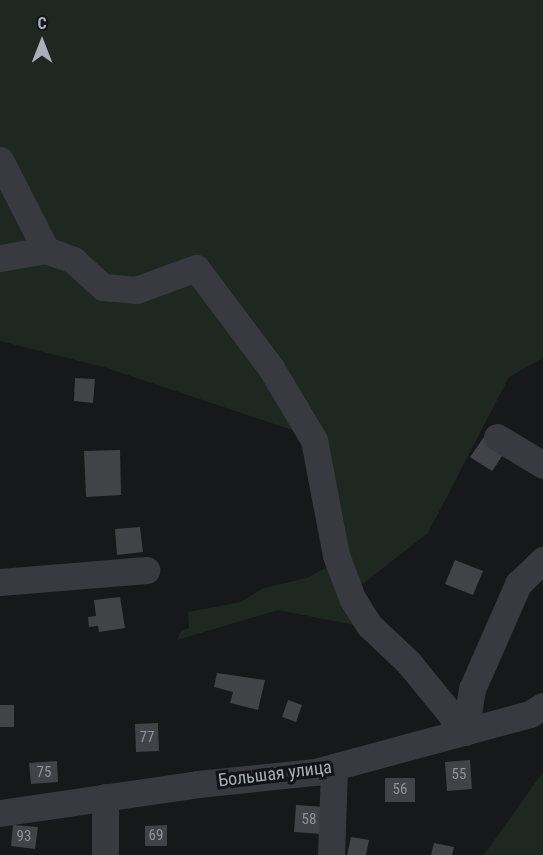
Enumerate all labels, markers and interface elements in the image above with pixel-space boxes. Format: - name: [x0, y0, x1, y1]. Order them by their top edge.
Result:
- north arrow: [12, 12, 72, 72]
- text: С: [37, 14, 47, 33]
- house number: 77: [140, 729, 154, 747]
- street label: Большая улица: [217, 756, 333, 792]
- house number: 75: [37, 764, 51, 782]
- house number: 55: [452, 766, 466, 784]
- house number: 56: [393, 781, 407, 799]
- house number: 58: [302, 811, 316, 829]
- house number: 69: [149, 827, 163, 845]
- house number: 93: [17, 828, 31, 846]

